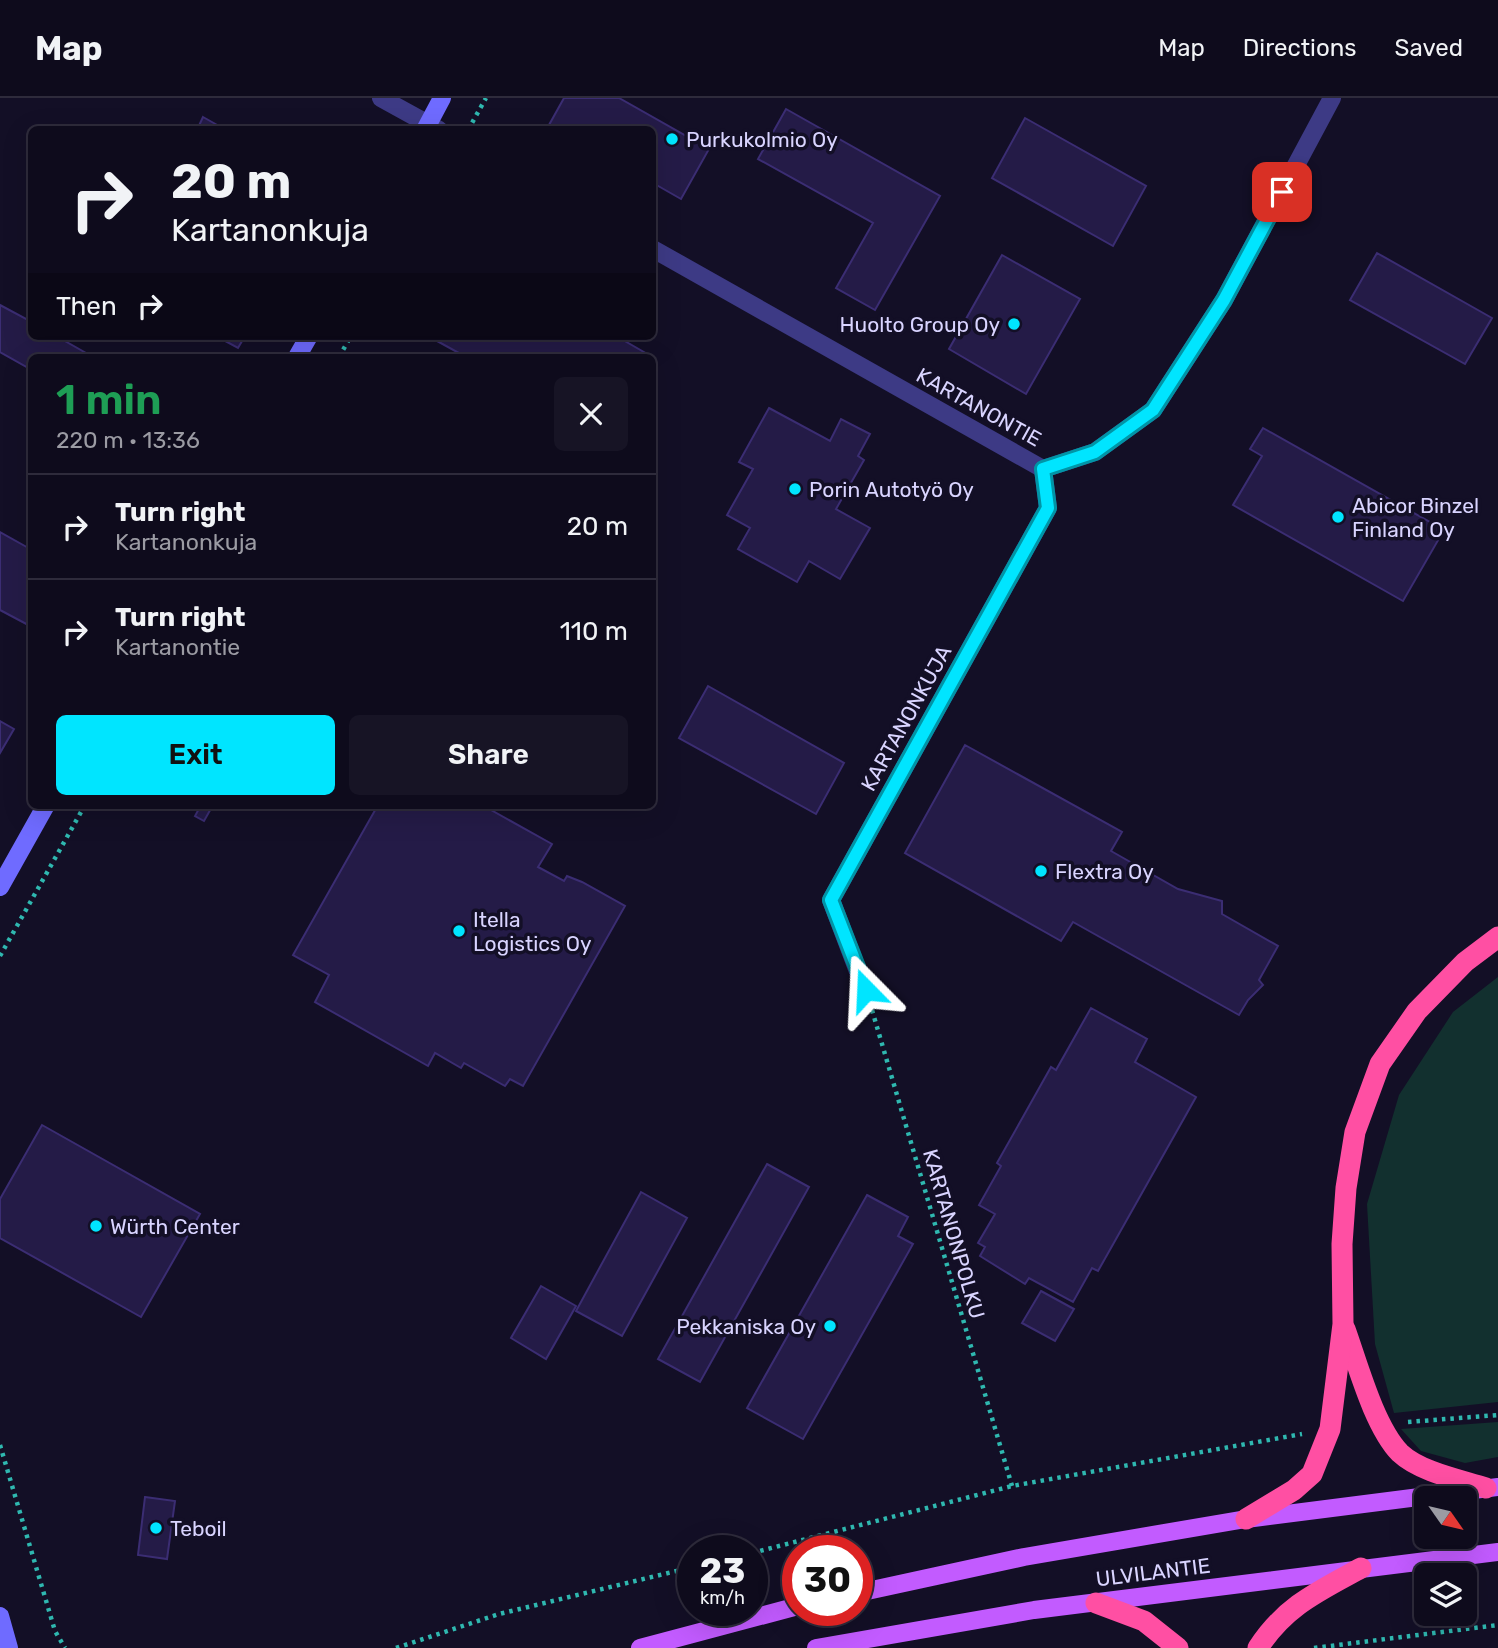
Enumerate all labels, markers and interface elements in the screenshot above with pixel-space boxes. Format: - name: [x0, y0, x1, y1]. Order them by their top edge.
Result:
- text: Map: [35, 29, 103, 68]
- text: Map: [1158, 34, 1205, 62]
- text: Directions: [1243, 34, 1356, 62]
- text: Saved: [1394, 34, 1463, 62]
- place label: Purkukolmio Oy: [686, 127, 838, 152]
- marker: Purkukolmio Oy: [664, 131, 680, 147]
- text: 20 m: [171, 152, 292, 210]
- icon: right: [56, 154, 147, 245]
- pin: [1252, 162, 1312, 222]
- icon: arrive: [1263, 173, 1301, 211]
- text: Kartanonkuja: [171, 211, 369, 249]
- icon: right: [131, 287, 169, 325]
- text: Then: [56, 291, 117, 322]
- place label: Huolto Group Oy: [840, 312, 1000, 337]
- marker: Huolto Group Oy: [1006, 316, 1022, 332]
- street label: KARTANONTIE: [912, 362, 1046, 452]
- text: 1 min: [56, 375, 162, 425]
- button: close: [554, 377, 628, 451]
- text: 220 m · 13:36: [56, 426, 200, 454]
- place label: Porin Autotyö Oy: [809, 477, 974, 502]
- marker: Porin Autotyö Oy: [787, 481, 803, 497]
- place label: Abicor Binzel Finland Oy: [1352, 493, 1479, 542]
- text: Turn right: [115, 497, 245, 528]
- icon: right: [56, 508, 94, 546]
- marker: Abicor Binzel Finland Oy: [1330, 509, 1346, 525]
- text: 20 m: [567, 511, 628, 542]
- text: Kartanonkuja: [115, 528, 257, 556]
- text: Turn right: [115, 602, 245, 633]
- icon: right: [56, 613, 94, 651]
- text: 110 m: [560, 616, 628, 647]
- text: Kartanontie: [115, 633, 240, 661]
- street label: KARTANONKUJA: [856, 641, 956, 795]
- button: Exit: [56, 715, 335, 795]
- button: Share: [349, 715, 628, 795]
- place label: Flextra Oy: [1055, 859, 1154, 884]
- marker: Flextra Oy: [1033, 863, 1049, 879]
- place label: Itella Logistics Oy: [473, 907, 592, 956]
- marker: Itella Logistics Oy: [451, 923, 467, 939]
- position arrow: [829, 953, 903, 1027]
- street label: KARTANONPOLKU: [918, 1146, 990, 1322]
- place label: Würth Center: [110, 1214, 240, 1239]
- marker: Würth Center: [88, 1218, 104, 1234]
- place label: Pekkaniska Oy: [676, 1314, 816, 1339]
- marker: Pekkaniska Oy: [822, 1318, 838, 1334]
- north arrow: [1414, 1486, 1477, 1549]
- map controls: [1414, 1486, 1477, 1626]
- place label: Teboil: [170, 1516, 227, 1541]
- marker: Teboil: [148, 1520, 164, 1536]
- speed limit sign: 30: [782, 1535, 873, 1626]
- text: 23: [700, 1550, 745, 1592]
- street label: ULVILANTIE: [1094, 1553, 1212, 1591]
- button: layers: [1414, 1563, 1477, 1626]
- text: km/h: [700, 1587, 745, 1609]

